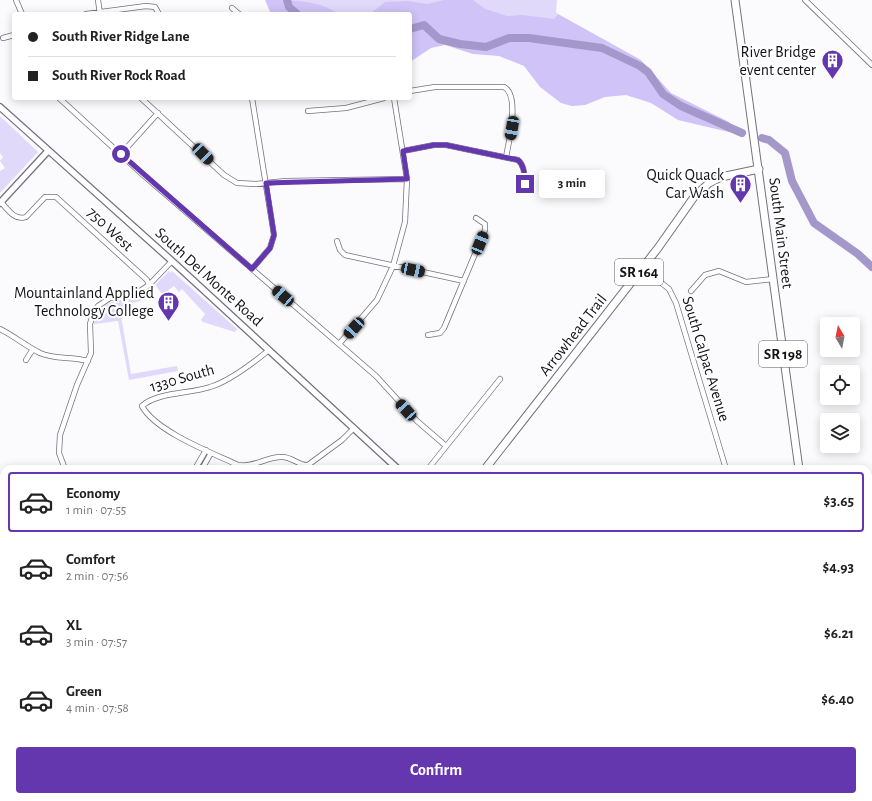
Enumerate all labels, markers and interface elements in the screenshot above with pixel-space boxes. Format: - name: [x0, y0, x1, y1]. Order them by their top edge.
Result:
- text: South River Ridge Lane: [52, 29, 190, 44]
- place label: River Bridge event center: [739, 44, 817, 78]
- building icon: River Bridge event center: [819, 48, 845, 81]
- text: South River Rock Road: [52, 68, 186, 83]
- car: [504, 115, 520, 141]
- car: [190, 141, 216, 167]
- route start: [112, 145, 130, 163]
- place label: Quick Quack Car Wash: [646, 167, 725, 201]
- callout: 3 min: [539, 170, 605, 198]
- building icon: Quick Quack Car Wash: [727, 171, 753, 204]
- route end: [516, 175, 534, 193]
- text: 3 min: [558, 177, 586, 190]
- street label: South Main Street: [766, 177, 796, 289]
- street label: 750 West: [84, 204, 136, 254]
- street label: South Del Monte Road: [152, 225, 266, 329]
- car: [470, 230, 490, 256]
- road number: SR 164: [615, 259, 663, 285]
- car: [400, 262, 426, 278]
- car: [270, 284, 296, 308]
- place label: Mountainland Applied Technology College: [14, 285, 154, 320]
- building icon: Mountainland Applied Technology College: [156, 289, 182, 322]
- street label: Arrowhead Trail: [536, 291, 610, 379]
- street label: South Calpac Avenue: [679, 295, 733, 423]
- car: [342, 315, 366, 341]
- north arrow: [820, 317, 860, 357]
- map controls: [820, 317, 860, 453]
- road number: SR 198: [759, 341, 807, 367]
- street label: 1330 South: [148, 361, 216, 395]
- button: locate: [820, 365, 860, 405]
- car: [394, 397, 418, 423]
- button: layers: [820, 413, 860, 453]
- icon: car: [18, 484, 54, 520]
- text: Economy: [66, 486, 120, 501]
- text: $3.65: [824, 494, 854, 509]
- text: 1 min · 07:55: [66, 504, 126, 517]
- icon: car: [18, 550, 54, 586]
- text: Comfort: [66, 552, 115, 567]
- text: $4.93: [823, 560, 854, 575]
- text: 2 min · 07:56: [66, 570, 128, 583]
- icon: car: [18, 616, 54, 652]
- text: XL: [66, 618, 82, 633]
- text: $6.21: [824, 626, 854, 641]
- text: 3 min · 07:57: [66, 636, 127, 649]
- icon: car: [18, 682, 54, 718]
- text: Green: [66, 684, 102, 699]
- text: $6.40: [821, 692, 854, 707]
- text: 4 min · 07:58: [66, 702, 129, 715]
- button: Confirm: [16, 747, 856, 793]

